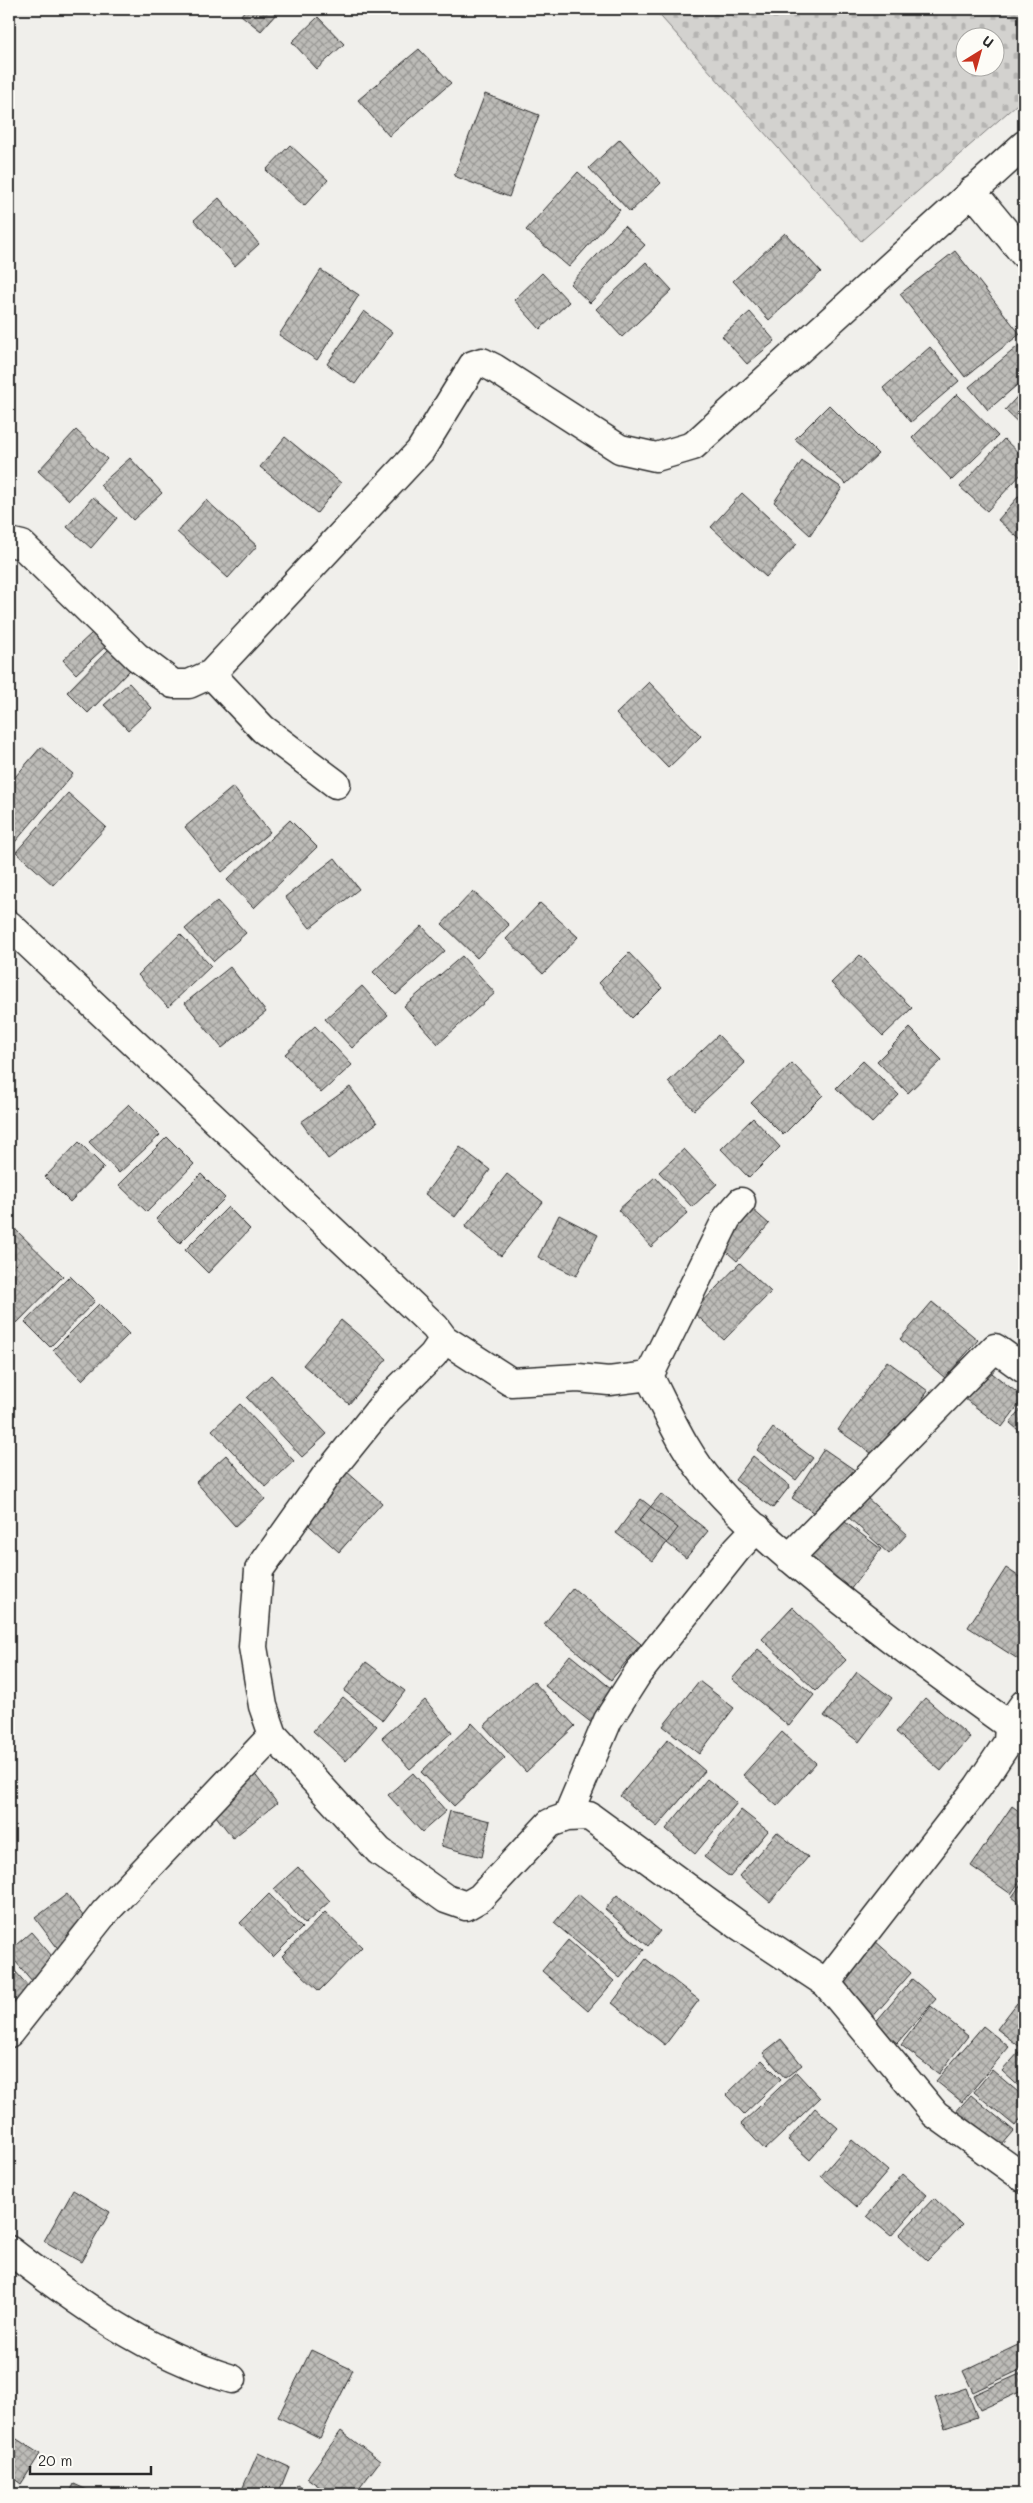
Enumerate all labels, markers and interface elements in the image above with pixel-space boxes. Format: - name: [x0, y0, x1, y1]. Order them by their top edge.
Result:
- north arrow: [956, 28, 1006, 78]
- text: U: [978, 31, 998, 52]
- scale bar: [30, 2443, 151, 2475]
- text: 20 m: [38, 2450, 72, 2470]

